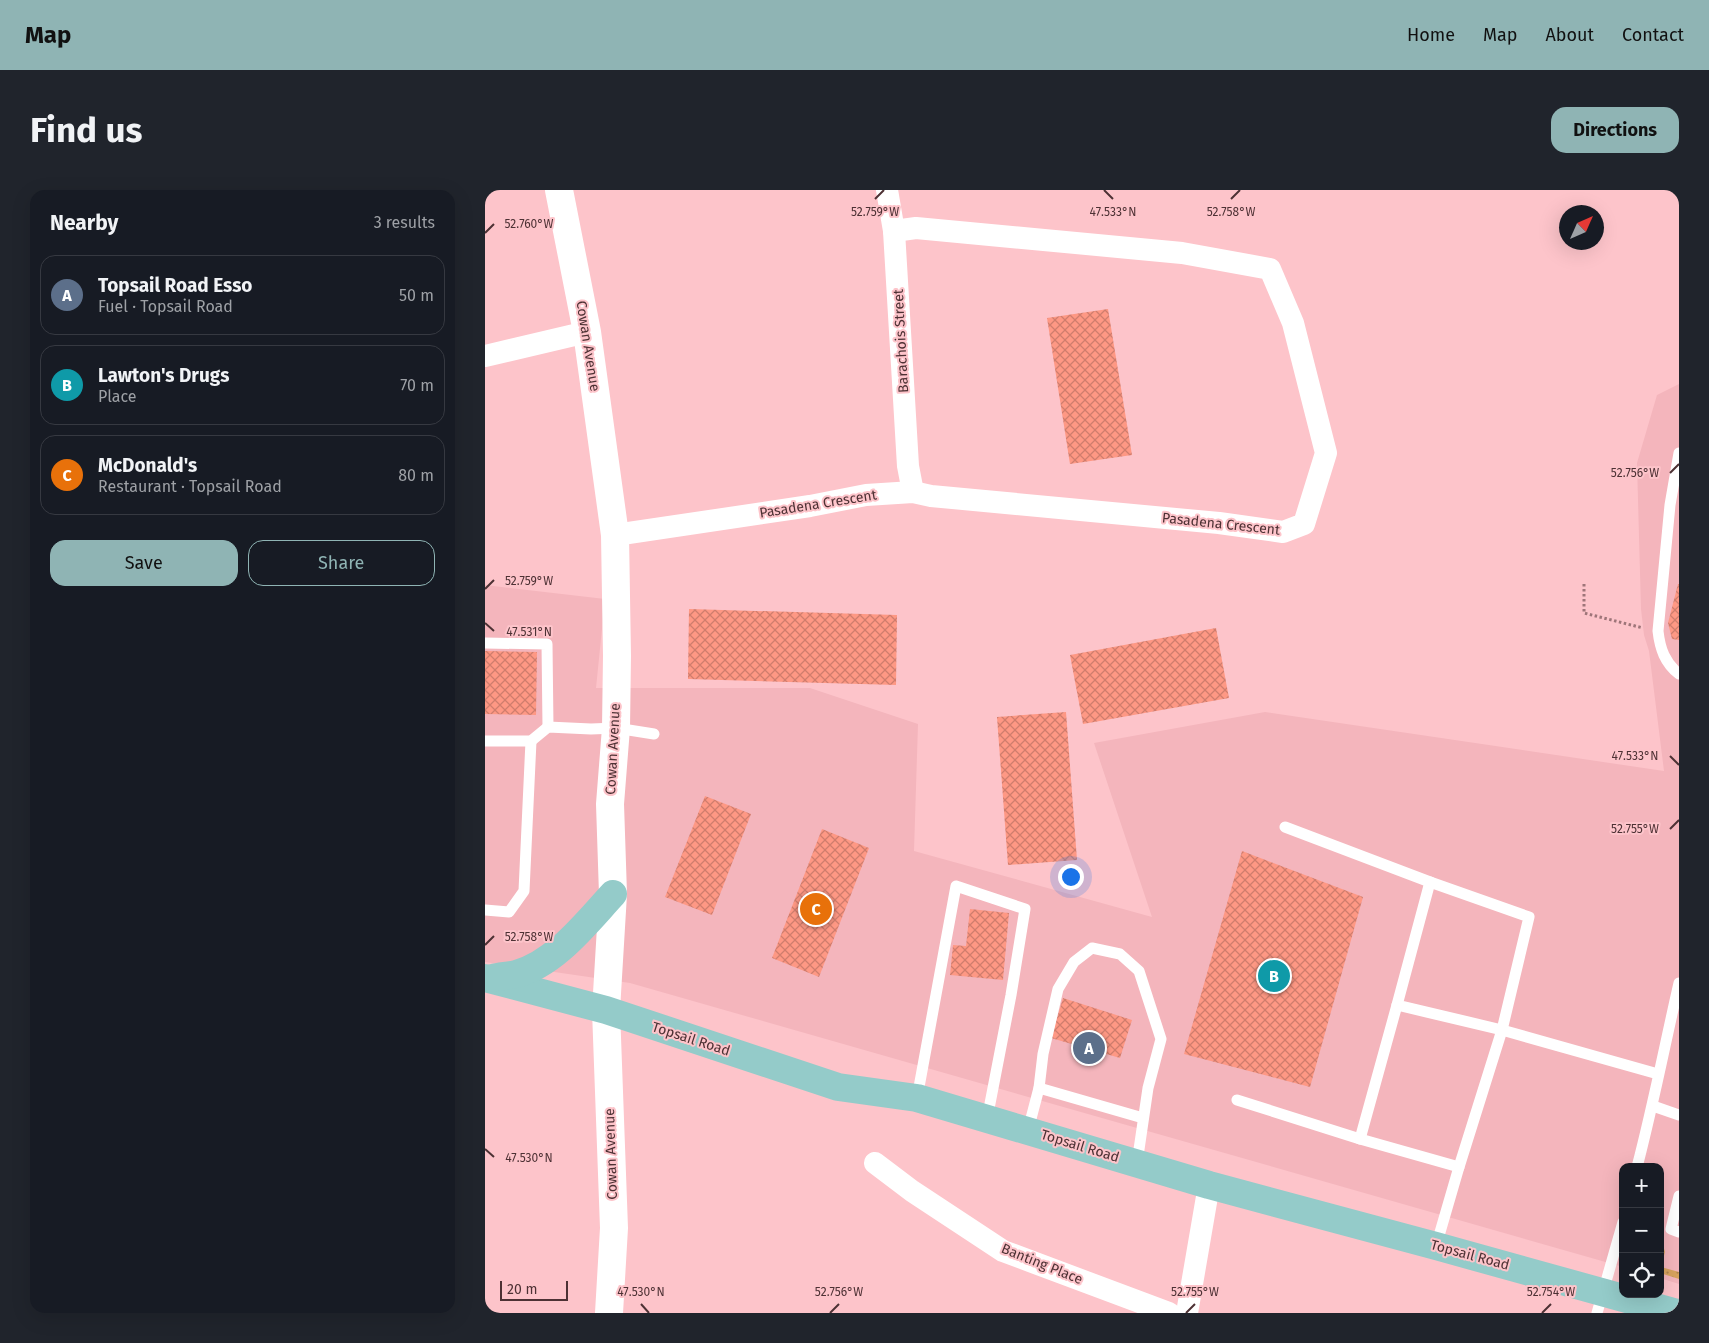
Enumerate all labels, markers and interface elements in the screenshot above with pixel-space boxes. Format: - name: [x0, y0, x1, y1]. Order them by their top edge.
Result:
- text: Map: [25, 21, 71, 49]
- text: Home: [1407, 24, 1455, 46]
- text: Map: [1483, 24, 1517, 46]
- text: About: [1545, 24, 1594, 46]
- text: Contact: [1622, 24, 1684, 46]
- button: Directions: [1551, 107, 1679, 153]
- text: Find us: [30, 109, 142, 151]
- text: 52.759°W: [851, 205, 899, 219]
- text: 47.533°N: [1090, 205, 1136, 219]
- text: 52.758°W: [1207, 205, 1255, 219]
- north arrow: [1559, 205, 1604, 250]
- text: Nearby: [50, 210, 118, 236]
- text: 3 results: [374, 213, 435, 232]
- text: 52.760°W: [504, 217, 554, 231]
- text: Topsail Road Esso: [98, 274, 252, 297]
- text: A: [62, 286, 72, 305]
- text: 50 m: [399, 286, 434, 305]
- street label: Barachois Street: [890, 288, 912, 393]
- text: Fuel · Topsail Road: [98, 297, 233, 316]
- street label: Cowan Avenue: [572, 299, 604, 393]
- text: Lawton's Drugs: [98, 364, 229, 387]
- text: B: [62, 376, 72, 395]
- text: 70 m: [400, 376, 434, 395]
- text: Place: [98, 387, 137, 406]
- text: McDonald's: [98, 454, 197, 477]
- text: C: [62, 466, 72, 485]
- text: 80 m: [398, 466, 434, 485]
- text: 52.756°W: [1611, 466, 1659, 480]
- text: Restaurant · Topsail Road: [98, 477, 282, 496]
- street label: Pasadena Crescent: [758, 486, 879, 522]
- street label: Pasadena Crescent: [1161, 509, 1282, 539]
- button: Save: [50, 540, 238, 586]
- button: Share: [248, 540, 435, 586]
- text: 52.759°W: [505, 574, 553, 588]
- text: 47.531°N: [506, 625, 552, 639]
- street label: Cowan Avenue: [602, 703, 624, 795]
- text: 47.533°N: [1612, 749, 1658, 763]
- text: 52.755°W: [1611, 822, 1659, 836]
- your location: [1058, 864, 1084, 890]
- pin: C: [800, 890, 832, 928]
- text: 52.758°W: [505, 930, 553, 944]
- pin: B: [1258, 957, 1290, 995]
- street label: Topsail Road: [650, 1018, 732, 1060]
- pin: A: [1073, 1029, 1105, 1067]
- street label: Cowan Avenue: [601, 1108, 621, 1200]
- street label: Topsail Road: [1039, 1126, 1121, 1166]
- text: 47.530°N: [505, 1151, 553, 1165]
- map controls: [1619, 1163, 1664, 1298]
- button: +: [1619, 1163, 1664, 1208]
- button: −: [1619, 1208, 1664, 1253]
- street label: Topsail Road: [1429, 1236, 1511, 1274]
- street label: Banting Place: [999, 1240, 1085, 1288]
- button: locate: [1619, 1253, 1664, 1298]
- scale bar: [500, 1278, 567, 1301]
- text: 20 m: [507, 1281, 537, 1298]
- text: 47.530°N: [617, 1285, 665, 1299]
- text: 52.756°W: [815, 1285, 863, 1299]
- text: 52.755°W: [1171, 1285, 1219, 1299]
- text: 52.754°W: [1527, 1285, 1575, 1299]

